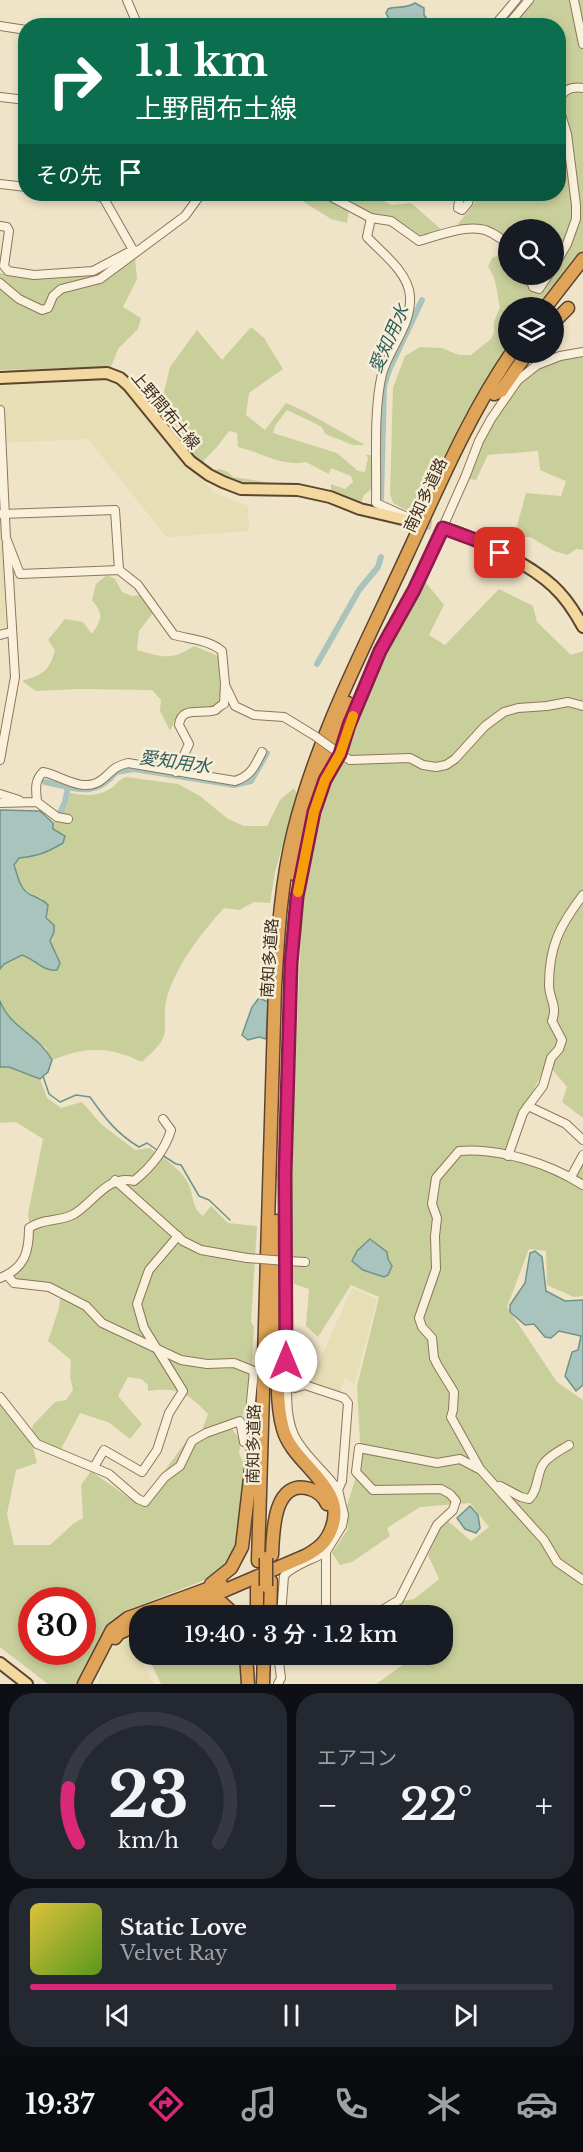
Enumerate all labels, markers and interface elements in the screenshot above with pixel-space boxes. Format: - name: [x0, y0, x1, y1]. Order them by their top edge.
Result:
- text: 1.1 km: [135, 35, 268, 87]
- icon: right: [36, 42, 114, 120]
- text: 上野間布土線: [135, 92, 297, 125]
- icon: arrive: [114, 156, 147, 189]
- text: その先: [36, 162, 102, 189]
- map controls: [498, 219, 564, 363]
- button: search: [498, 219, 564, 285]
- button: layers: [498, 297, 564, 363]
- water label: 愛知用水: [364, 300, 415, 376]
- street label: 上野間布土線: [127, 367, 205, 453]
- street label: 南知多道路: [399, 455, 451, 535]
- pin: [474, 527, 525, 578]
- icon: arrive: [483, 536, 516, 569]
- water label: 愛知用水: [138, 746, 214, 778]
- street label: 南知多道路: [256, 917, 282, 999]
- position arrow: [254, 1329, 318, 1393]
- street label: 南知多道路: [242, 1404, 264, 1484]
- speed limit sign: 30: [18, 1587, 96, 1665]
- text: 19:40 · 3 分 · 1.2 km: [184, 1621, 398, 1648]
- text: エアコン: [317, 1746, 397, 1770]
- text: 23: [108, 1756, 188, 1834]
- text: 22°: [400, 1776, 473, 1832]
- text: −: [317, 1785, 338, 1826]
- text: +: [535, 1785, 553, 1826]
- text: km/h: [118, 1827, 179, 1854]
- text: Static Love: [120, 1914, 247, 1941]
- text: Velvet Ray: [120, 1941, 228, 1965]
- icon: previous: [101, 1999, 134, 2032]
- icon: pause: [275, 1999, 308, 2032]
- icon: next: [449, 1999, 482, 2032]
- icon: directions: [145, 2083, 187, 2125]
- icon: music: [238, 2083, 280, 2125]
- icon: phone: [330, 2083, 372, 2125]
- icon: climate: [423, 2083, 465, 2125]
- icon: car: [516, 2083, 558, 2125]
- text: 19:37: [25, 2088, 94, 2121]

